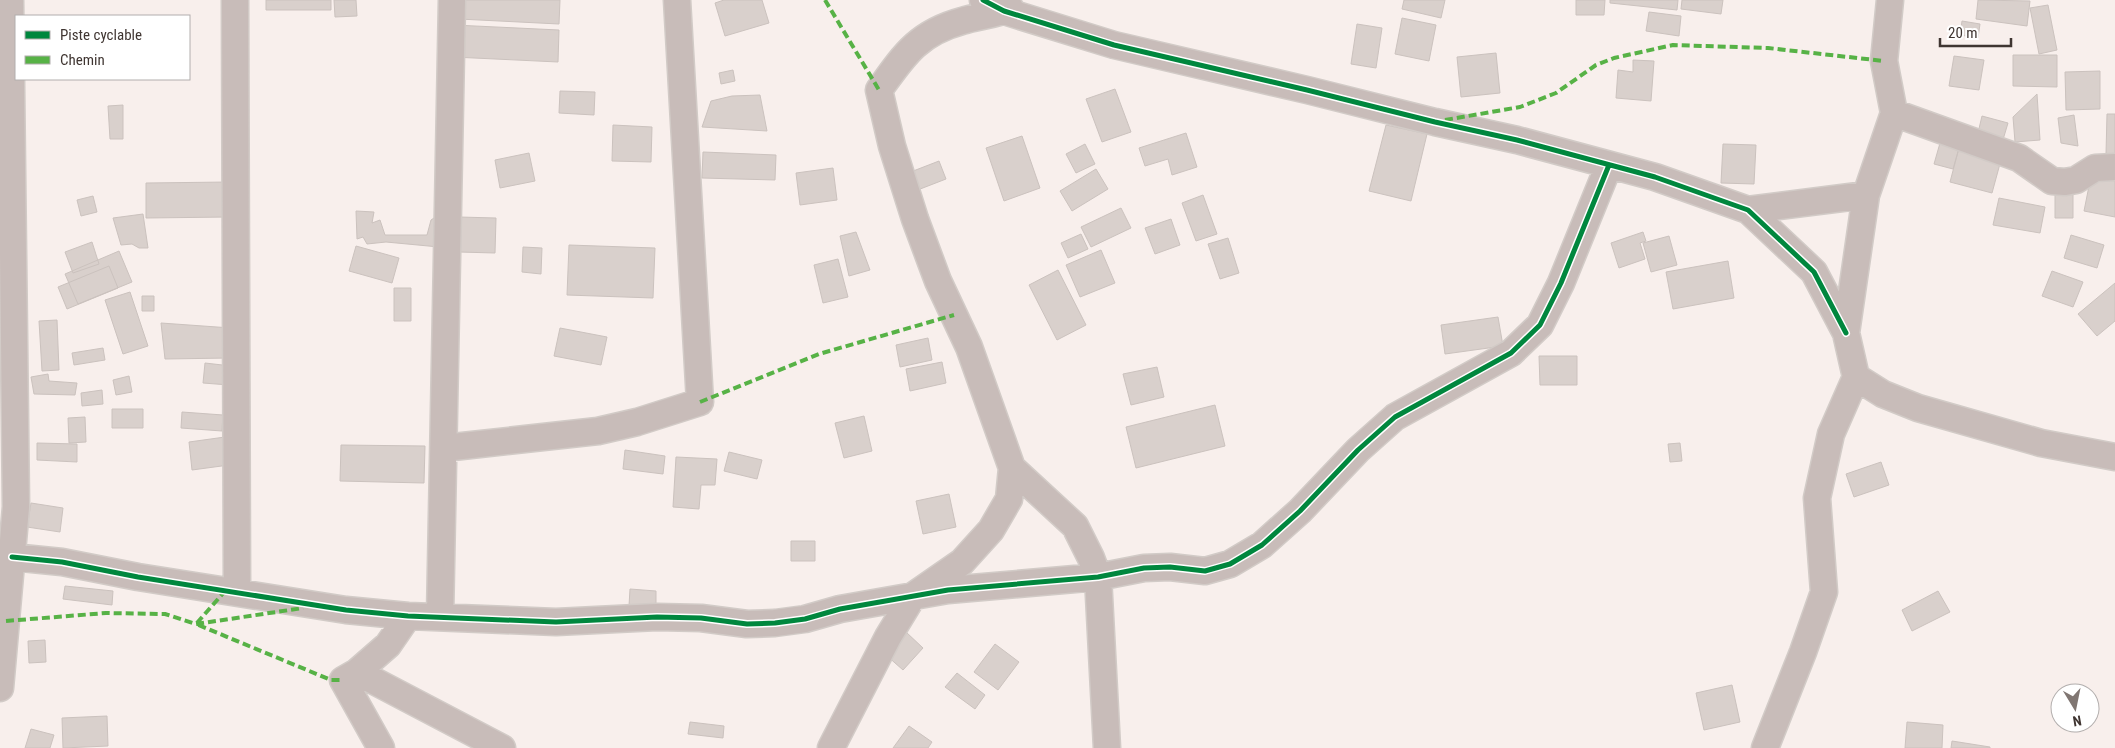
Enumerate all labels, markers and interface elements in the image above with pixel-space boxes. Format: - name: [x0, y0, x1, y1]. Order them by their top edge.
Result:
- legend: [15, 15, 190, 80]
- scale bar: [1940, 15, 2011, 47]
- text: 20 m: [1948, 24, 1978, 42]
- text: Piste cyclable: [60, 26, 142, 44]
- text: Chemin: [60, 51, 105, 69]
- north arrow: [2050, 683, 2100, 733]
- text: N: [2072, 712, 2083, 729]

